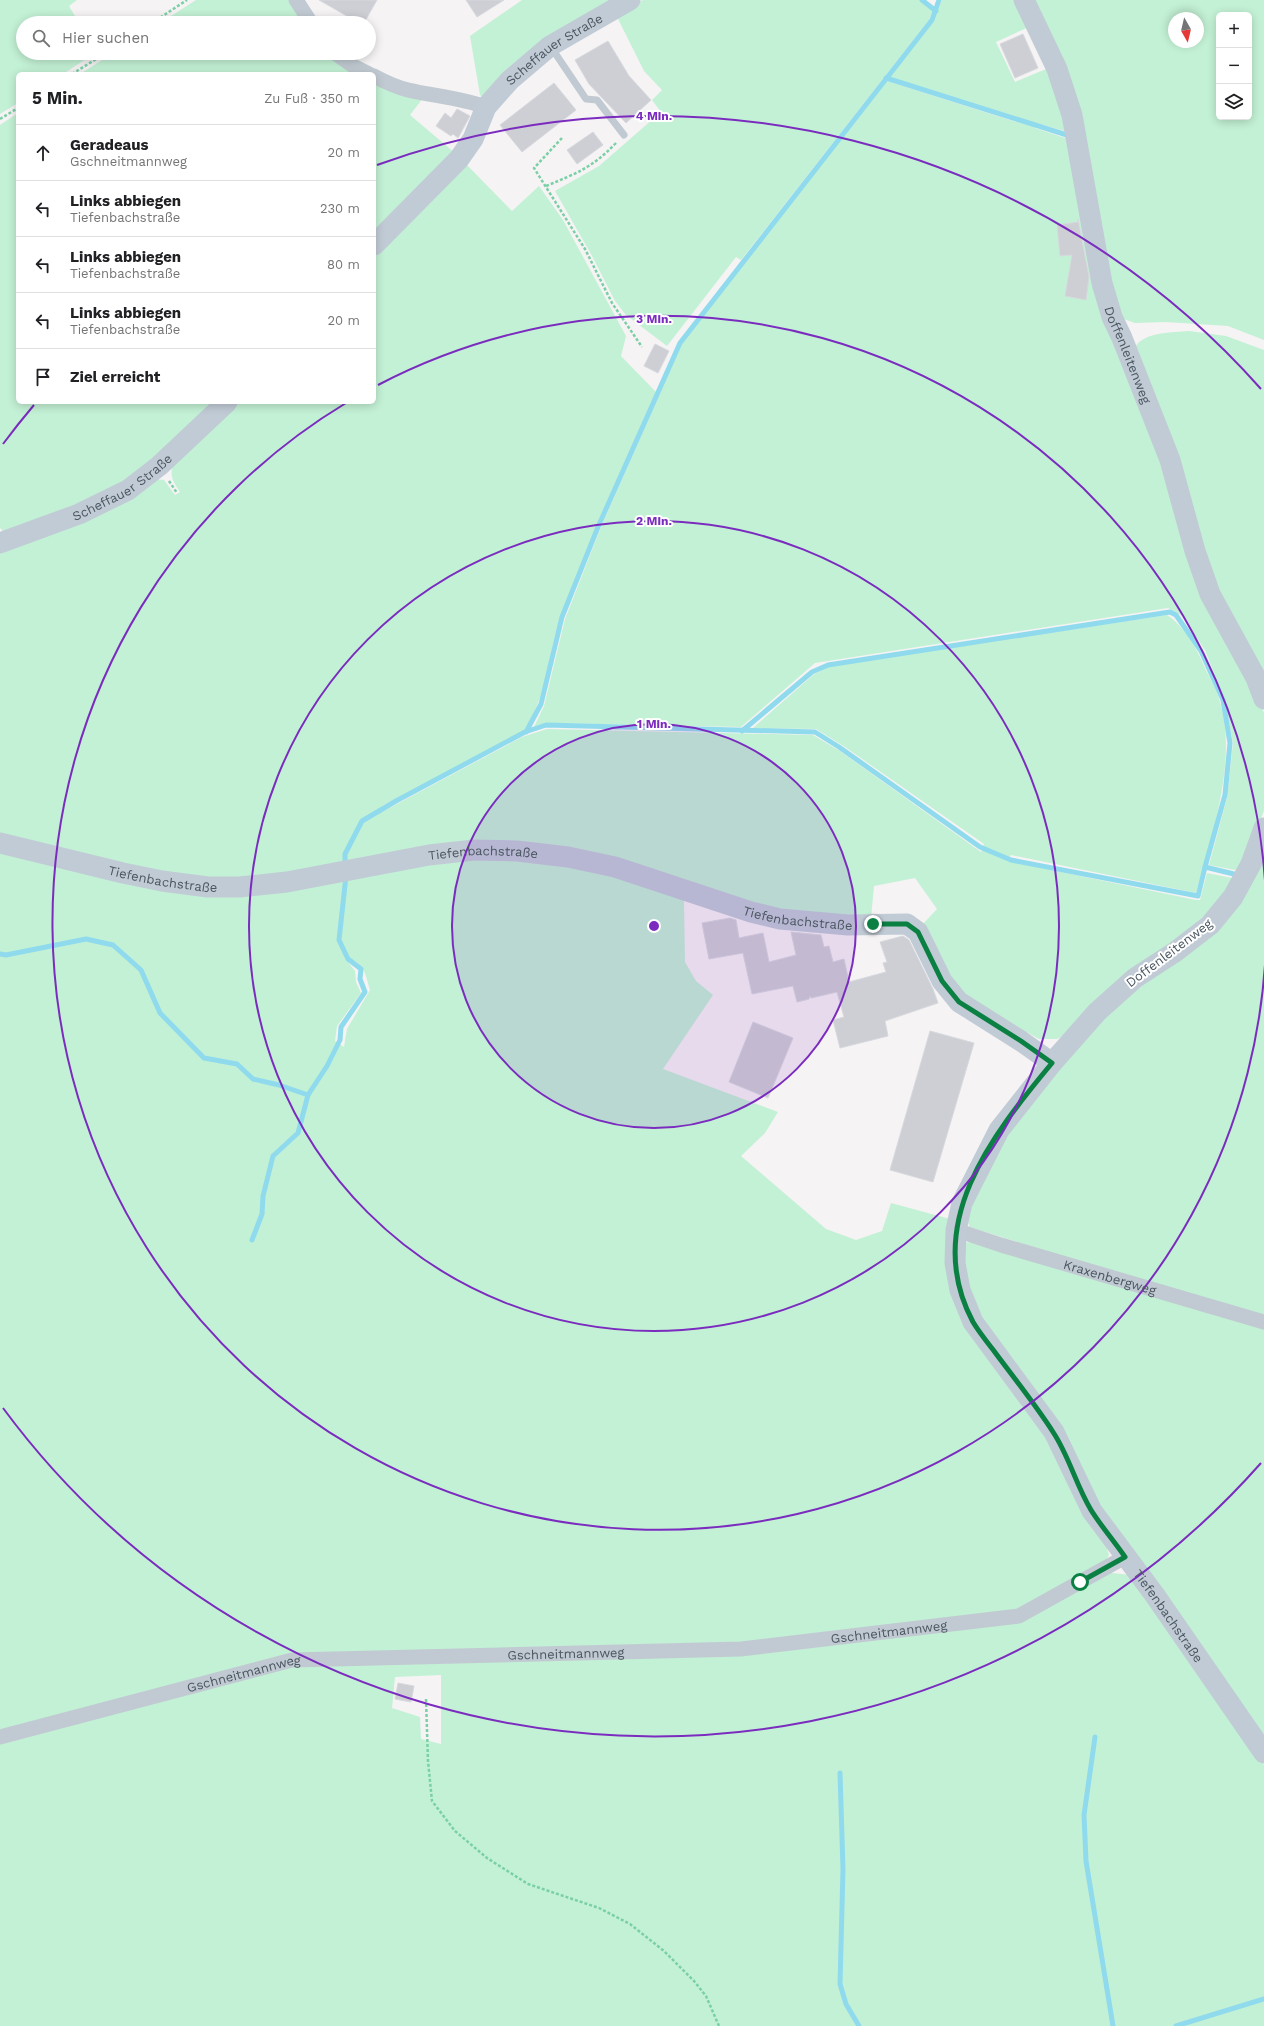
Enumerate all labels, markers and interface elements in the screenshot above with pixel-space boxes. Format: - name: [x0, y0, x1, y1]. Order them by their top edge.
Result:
- street label: Scheffauer Straße: [502, 10, 605, 88]
- north arrow: [1168, 12, 1204, 48]
- map controls: [1216, 12, 1252, 120]
- button: +: [1216, 12, 1252, 48]
- search box: [16, 16, 376, 60]
- icon: search: [30, 27, 52, 49]
- text: Hier suchen: [62, 29, 149, 47]
- button: −: [1216, 48, 1252, 84]
- button: layers: [1216, 84, 1252, 120]
- text: 5 Min.: [32, 88, 83, 108]
- text: Zu Fuß · 350 m: [264, 91, 360, 106]
- text: 4 Min.: [636, 109, 672, 123]
- text: Geradeaus: [70, 136, 149, 154]
- icon: ahead: [32, 142, 54, 164]
- text: 20 m: [328, 145, 360, 160]
- text: Gschneitmannweg: [70, 154, 187, 169]
- text: Links abbiegen: [70, 192, 181, 210]
- icon: left: [32, 198, 54, 220]
- text: 230 m: [320, 201, 360, 216]
- text: Tiefenbachstraße: [70, 210, 180, 225]
- text: Links abbiegen: [70, 248, 181, 266]
- icon: left: [32, 254, 54, 276]
- text: 80 m: [327, 257, 360, 272]
- text: Tiefenbachstraße: [70, 266, 180, 281]
- text: Links abbiegen: [70, 304, 181, 322]
- street label: Doffenleitenweg: [1102, 305, 1154, 406]
- icon: left: [32, 310, 54, 332]
- text: 3 Min.: [636, 312, 672, 326]
- text: 20 m: [328, 313, 360, 328]
- text: Tiefenbachstraße: [70, 322, 180, 337]
- icon: arrive: [32, 366, 54, 388]
- text: Ziel erreicht: [70, 368, 160, 386]
- street label: Scheffauer Straße: [70, 450, 175, 523]
- text: 2 Min.: [636, 514, 672, 528]
- text: 1 Min.: [637, 717, 671, 731]
- street label: Tiefenbachstraße: [427, 842, 539, 863]
- street label: Tiefenbachstraße: [107, 862, 217, 895]
- street label: Tiefenbachstraße: [741, 902, 853, 933]
- route end: [864, 915, 882, 933]
- street label: Doffenleitenweg: [1123, 916, 1215, 990]
- centre of rings: [647, 919, 661, 933]
- street label: Kraxenbergweg: [1062, 1256, 1158, 1298]
- street label: Tiefenbachstraße: [1131, 1566, 1206, 1665]
- route start: [1071, 1573, 1089, 1591]
- street label: Gschneitmannweg: [830, 1617, 948, 1646]
- street label: Gschneitmannweg: [507, 1644, 625, 1662]
- street label: Gschneitmannweg: [185, 1652, 301, 1695]

